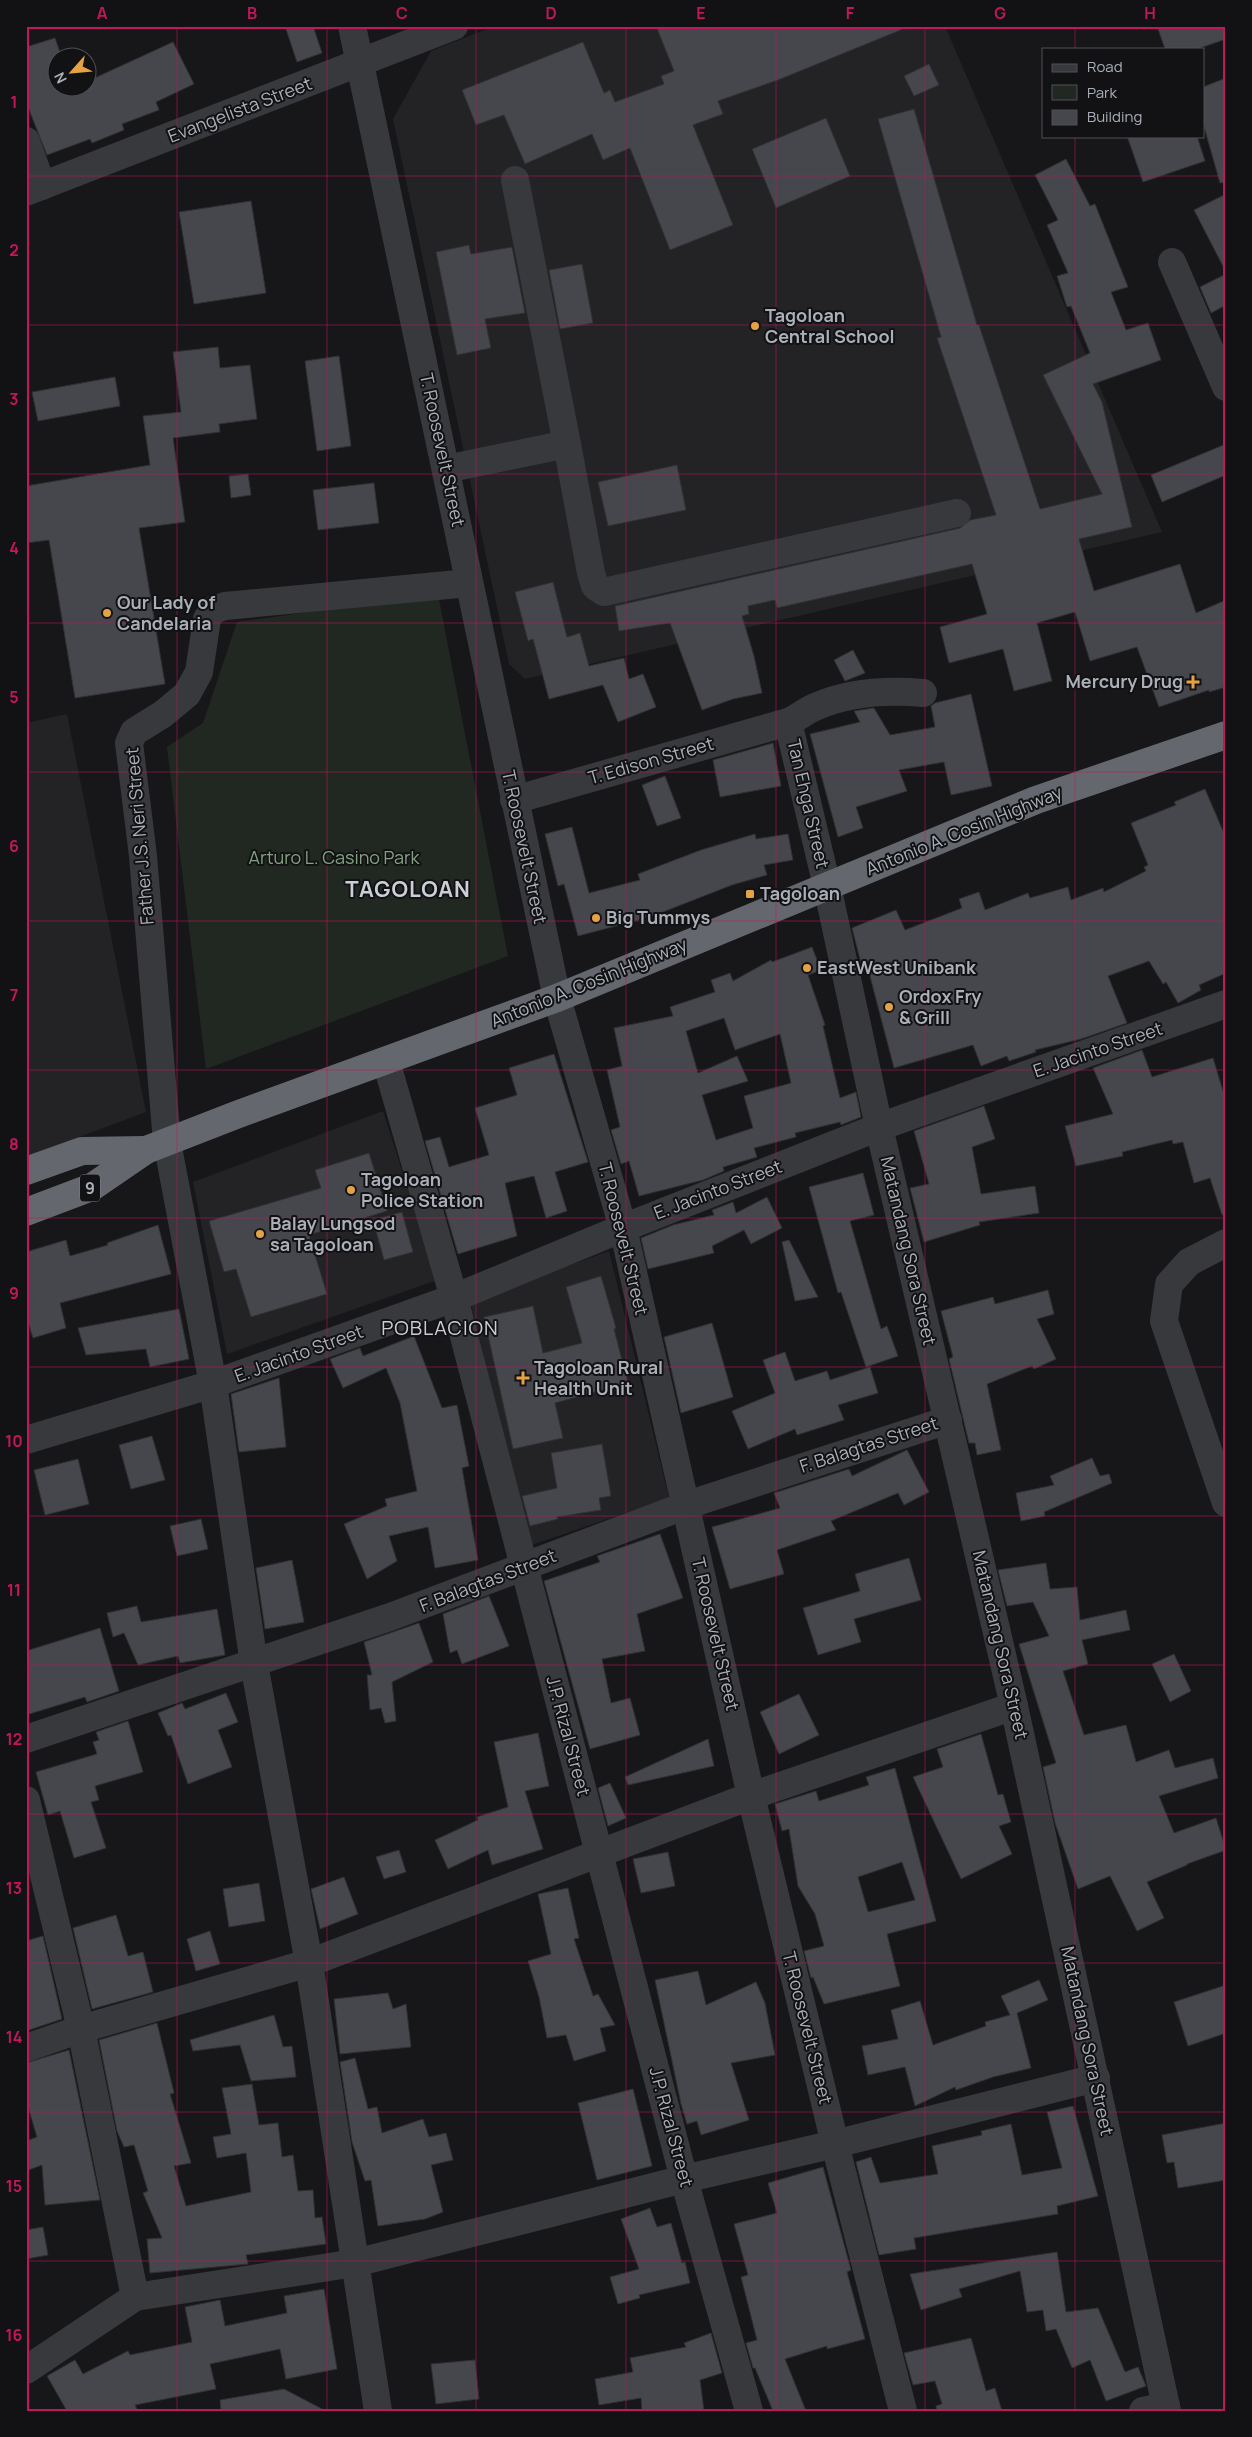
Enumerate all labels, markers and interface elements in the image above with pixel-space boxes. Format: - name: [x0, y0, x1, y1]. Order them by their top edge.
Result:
- text: A: [97, 2, 108, 24]
- text: B: [247, 2, 257, 24]
- text: C: [396, 2, 408, 24]
- text: D: [545, 2, 557, 24]
- text: E: [696, 2, 706, 24]
- text: F: [846, 2, 855, 24]
- text: G: [994, 2, 1006, 24]
- text: H: [1144, 2, 1156, 24]
- north arrow: [48, 48, 98, 98]
- legend: [1042, 48, 1204, 138]
- text: Road: [1087, 56, 1123, 77]
- text: N: [49, 69, 71, 87]
- street label: Evangelista Street: [164, 71, 315, 148]
- text: Park: [1087, 82, 1117, 103]
- text: 1: [10, 91, 18, 113]
- text: Building: [1087, 106, 1142, 127]
- text: 2: [9, 239, 19, 261]
- place label: Tagoloan Central School: [765, 303, 895, 348]
- marker: Tagoloan Central School: [749, 320, 761, 332]
- street label: T. Roosevelt Street: [415, 371, 471, 529]
- text: 3: [9, 388, 19, 410]
- text: 4: [9, 537, 19, 559]
- place label: Our Lady of Candelaria: [117, 590, 215, 635]
- marker: Our Lady of Candelaria: [101, 607, 113, 619]
- place label: Mercury Drug: [1065, 669, 1183, 693]
- marker: Mercury Drug: [1187, 676, 1199, 688]
- text: 5: [9, 686, 19, 708]
- street label: T. Edison Street: [585, 731, 716, 789]
- street label: Tan Ehga Street: [782, 737, 835, 871]
- street label: Father J.S. Neri Street: [119, 746, 159, 926]
- street label: T. Roosevelt Street: [497, 768, 553, 926]
- street label: Antonio A. Cosin Highway: [862, 779, 1066, 880]
- text: 6: [9, 835, 19, 857]
- park label: Arturo L. Casino Park: [249, 845, 421, 869]
- district label: TAGOLOAN: [345, 874, 471, 904]
- place label: Tagoloan: [760, 881, 840, 905]
- marker: Tagoloan: [744, 888, 756, 900]
- place label: Big Tummys: [606, 905, 710, 929]
- marker: Big Tummys: [590, 912, 602, 924]
- street label: Antonio A. Cosin Highway: [487, 931, 691, 1032]
- place label: EastWest Unibank: [817, 955, 977, 979]
- marker: EastWest Unibank: [801, 962, 813, 974]
- text: 7: [10, 984, 18, 1006]
- place label: Ordox Fry & Grill: [899, 984, 981, 1029]
- marker: Ordox Fry & Grill: [883, 1001, 895, 1013]
- street label: E. Jacinto Street: [1030, 1016, 1166, 1082]
- text: 8: [9, 1133, 19, 1155]
- street label: E. Jacinto Street: [650, 1154, 785, 1225]
- street label: Matandang Sora Street: [876, 1154, 942, 1347]
- street label: T. Roosevelt Street: [593, 1160, 655, 1318]
- place label: Tagoloan Police Station: [361, 1167, 483, 1212]
- road number: 9: [80, 1174, 100, 1202]
- marker: Tagoloan Police Station: [345, 1184, 357, 1196]
- place label: Balay Lungsod sa Tagoloan: [270, 1211, 395, 1256]
- marker: Balay Lungsod sa Tagoloan: [254, 1228, 266, 1240]
- text: 9: [9, 1282, 19, 1304]
- district label: POBLACION: [381, 1314, 499, 1341]
- street label: E. Jacinto Street: [231, 1319, 366, 1387]
- place label: Tagoloan Rural Health Unit: [534, 1355, 663, 1400]
- marker: Tagoloan Rural Health Unit: [516, 1371, 530, 1385]
- street label: F. Balagtas Street: [796, 1410, 941, 1478]
- text: 10: [5, 1430, 23, 1452]
- street label: F. Balagtas Street: [416, 1543, 559, 1617]
- street label: Matandang Sora Street: [968, 1548, 1034, 1741]
- street label: T. Roosevelt Street: [687, 1555, 745, 1713]
- text: 11: [7, 1579, 21, 1601]
- street label: J.P. Rizal Street: [541, 1673, 597, 1798]
- text: 12: [6, 1728, 22, 1750]
- text: 13: [6, 1877, 22, 1899]
- street label: Matandang Sora Street: [1056, 1944, 1120, 2138]
- street label: T. Roosevelt Street: [777, 1949, 839, 2107]
- text: 14: [6, 2026, 22, 2048]
- street label: J.P. Rizal Street: [644, 2064, 700, 2189]
- text: 15: [6, 2175, 22, 2197]
- text: 16: [6, 2324, 23, 2346]

